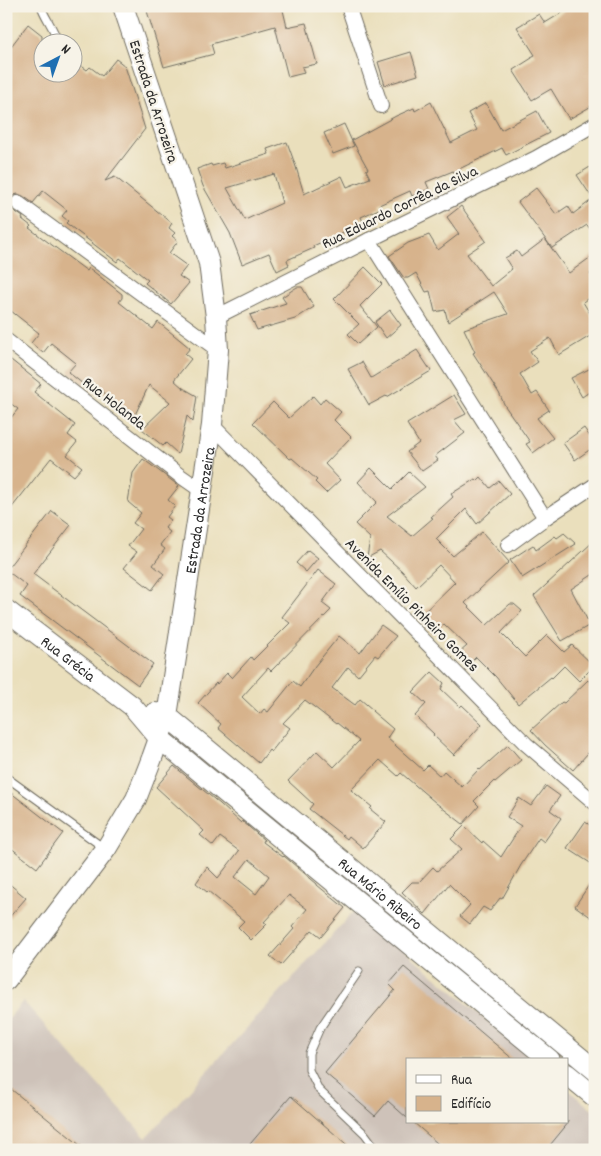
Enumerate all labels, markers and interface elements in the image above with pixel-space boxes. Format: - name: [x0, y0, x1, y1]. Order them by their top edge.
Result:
- north arrow: [32, 32, 82, 82]
- street label: Estrada da Arrozeira: [122, 37, 183, 167]
- text: N: [56, 40, 74, 60]
- street label: Rua Eduardo Corrêa da Silva: [318, 160, 482, 256]
- street label: Rua Holanda: [77, 372, 150, 436]
- street label: Estrada da Arrozeira: [180, 445, 223, 576]
- street label: Avenida Emílio Pinheiro Gomes: [339, 533, 484, 678]
- street label: Rua Grécia: [35, 631, 100, 689]
- street label: Rua Mário Ribeiro: [332, 853, 427, 937]
- legend: [406, 1058, 568, 1124]
- text: Rua: [451, 1070, 473, 1092]
- text: Edifício: [451, 1094, 491, 1116]

